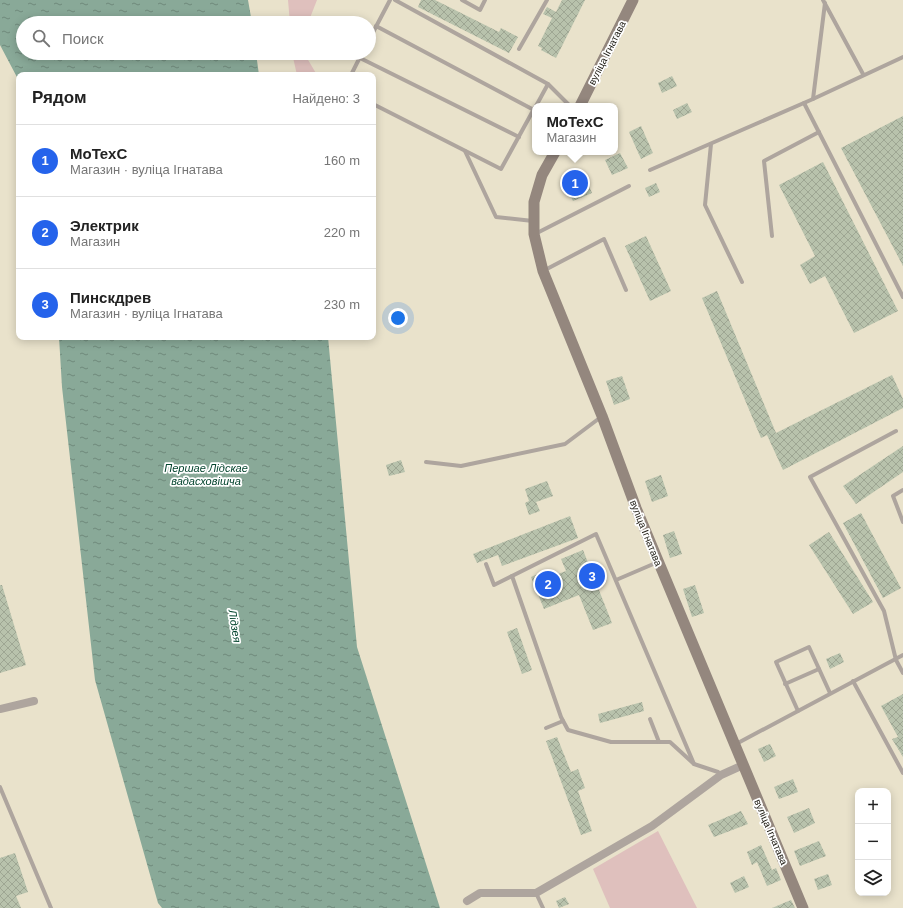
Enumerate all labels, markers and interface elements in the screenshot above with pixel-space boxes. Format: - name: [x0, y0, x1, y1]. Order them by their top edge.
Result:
- search box: [16, 16, 376, 60]
- street label: вуліца Ігнатава: [586, 19, 628, 87]
- icon: search: [30, 27, 52, 49]
- text: Поиск: [62, 30, 104, 47]
- text: Рядом: [32, 88, 87, 107]
- text: Найдено: 3: [292, 91, 360, 106]
- popup: [532, 103, 618, 155]
- text: MoTexC: [546, 113, 604, 130]
- text: Магазин: [546, 130, 597, 145]
- text: MoTexC: [70, 145, 127, 162]
- text: 1: [41, 153, 49, 168]
- text: 160 m: [324, 153, 360, 168]
- text: Магазин · вуліца Ігнатава: [70, 162, 223, 177]
- pin: 1: [562, 168, 588, 198]
- text: Электрик: [70, 217, 139, 234]
- text: 2: [41, 225, 49, 240]
- text: 220 m: [324, 225, 360, 240]
- text: Магазин: [70, 234, 120, 249]
- text: Пинскдрев: [70, 289, 151, 306]
- text: 3: [41, 297, 49, 312]
- text: 230 m: [324, 297, 360, 312]
- text: Магазин · вуліца Ігнатава: [70, 306, 223, 321]
- your location: [388, 308, 408, 328]
- water label: Першае Лідскае вадасховішча: [164, 462, 248, 487]
- street label: вуліца Ігнатава: [628, 498, 664, 568]
- pin: 3: [579, 561, 605, 591]
- pin: 2: [535, 569, 561, 599]
- water label: Лідзея: [226, 608, 244, 643]
- map controls: [855, 788, 891, 896]
- button: +: [855, 788, 891, 824]
- street label: вуліца Ігнатава: [752, 798, 790, 867]
- button: −: [855, 824, 891, 860]
- button: layers: [855, 860, 891, 896]

